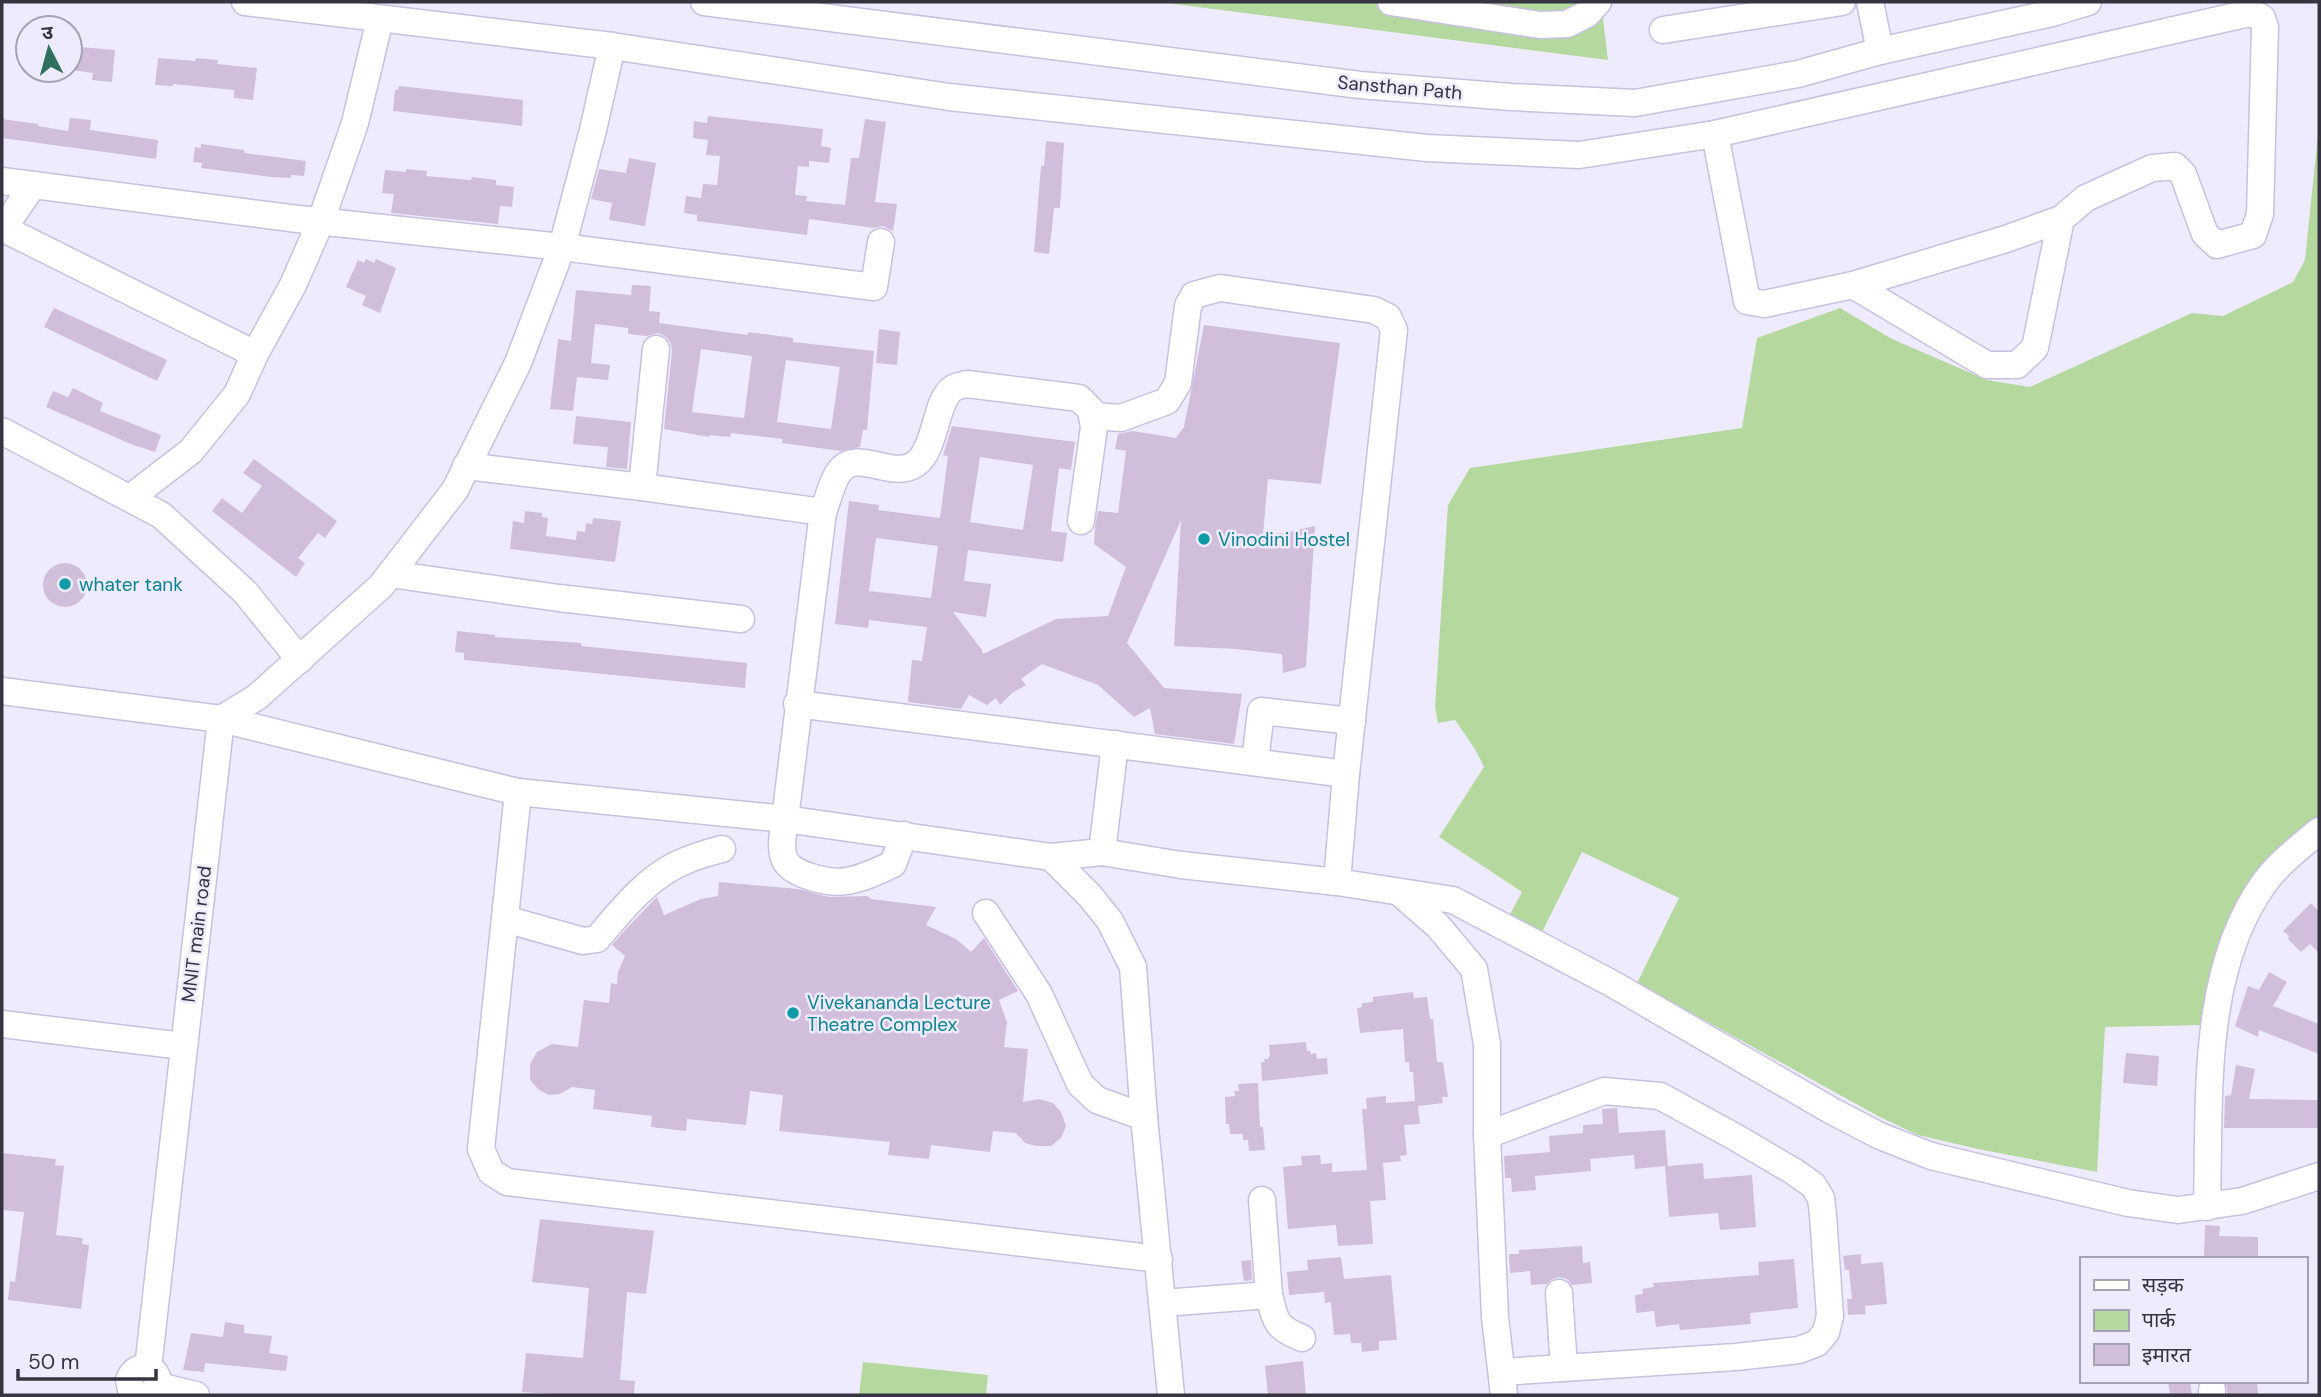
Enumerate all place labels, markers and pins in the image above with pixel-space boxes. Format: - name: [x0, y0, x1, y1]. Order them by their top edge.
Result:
- place label: Vinodini Hostel: [1218, 527, 1350, 552]
- marker: Vinodini Hostel: [1196, 531, 1212, 547]
- place label: whater tank: [79, 572, 183, 597]
- marker: whater tank: [57, 576, 73, 592]
- place label: Vivekananda Lecture Theatre Complex: [807, 990, 991, 1037]
- marker: Vivekananda Lecture Theatre Complex: [785, 1005, 801, 1021]

